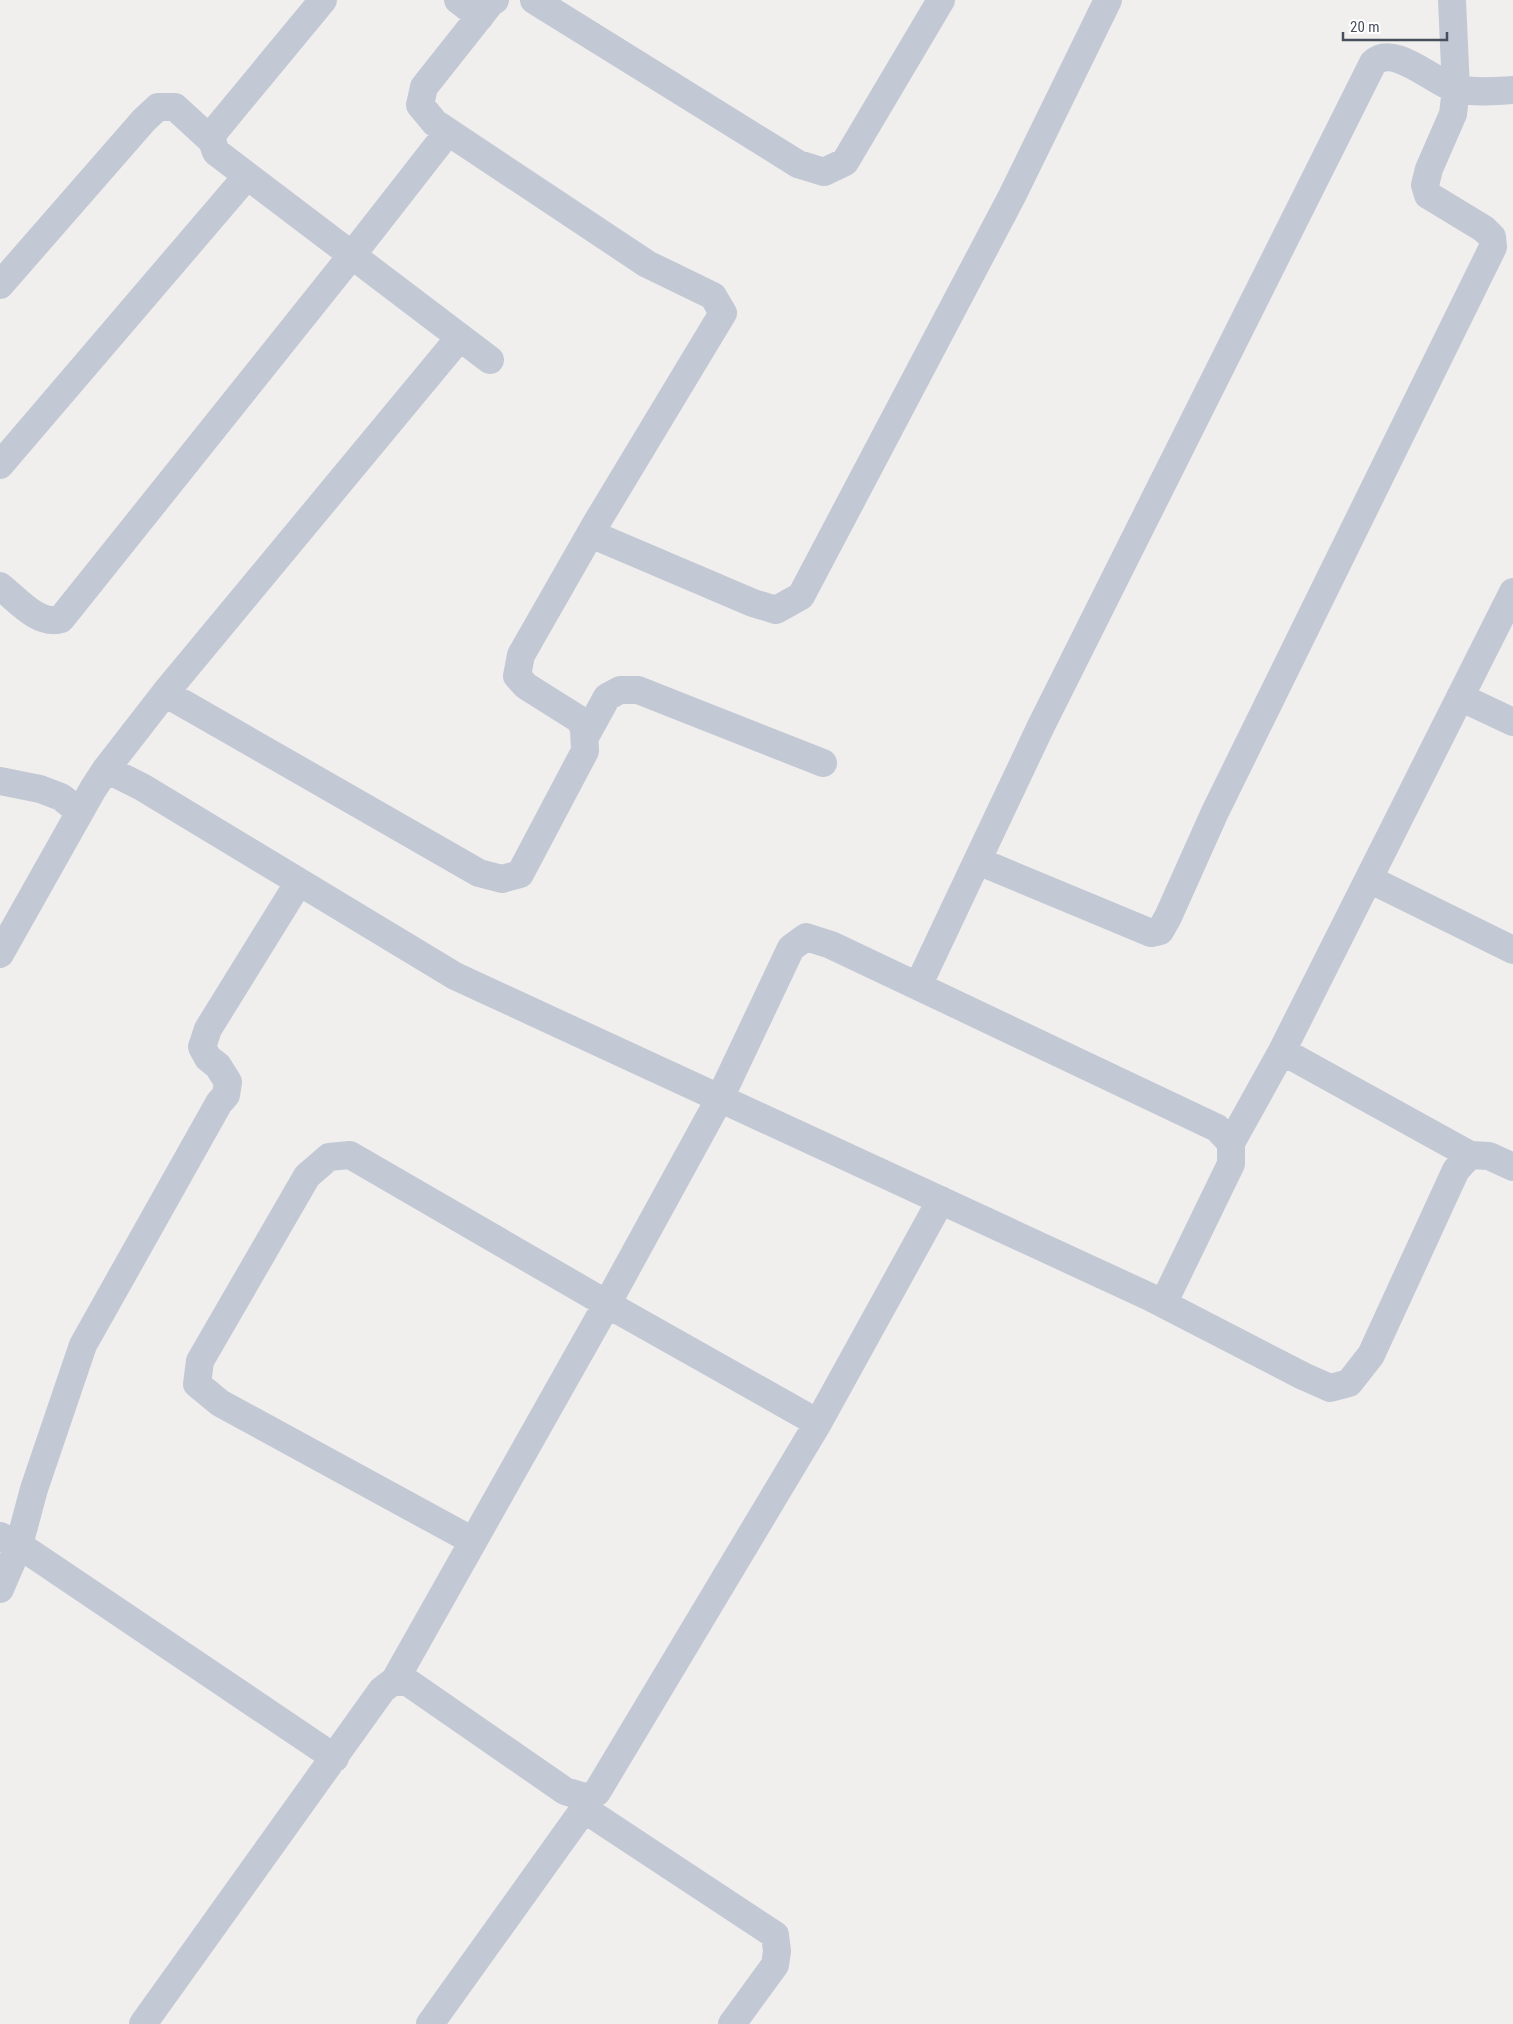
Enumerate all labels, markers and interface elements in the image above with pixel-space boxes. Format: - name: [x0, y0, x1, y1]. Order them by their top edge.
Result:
- scale bar: [1343, 10, 1447, 42]
- text: 20 m: [1350, 18, 1380, 36]

